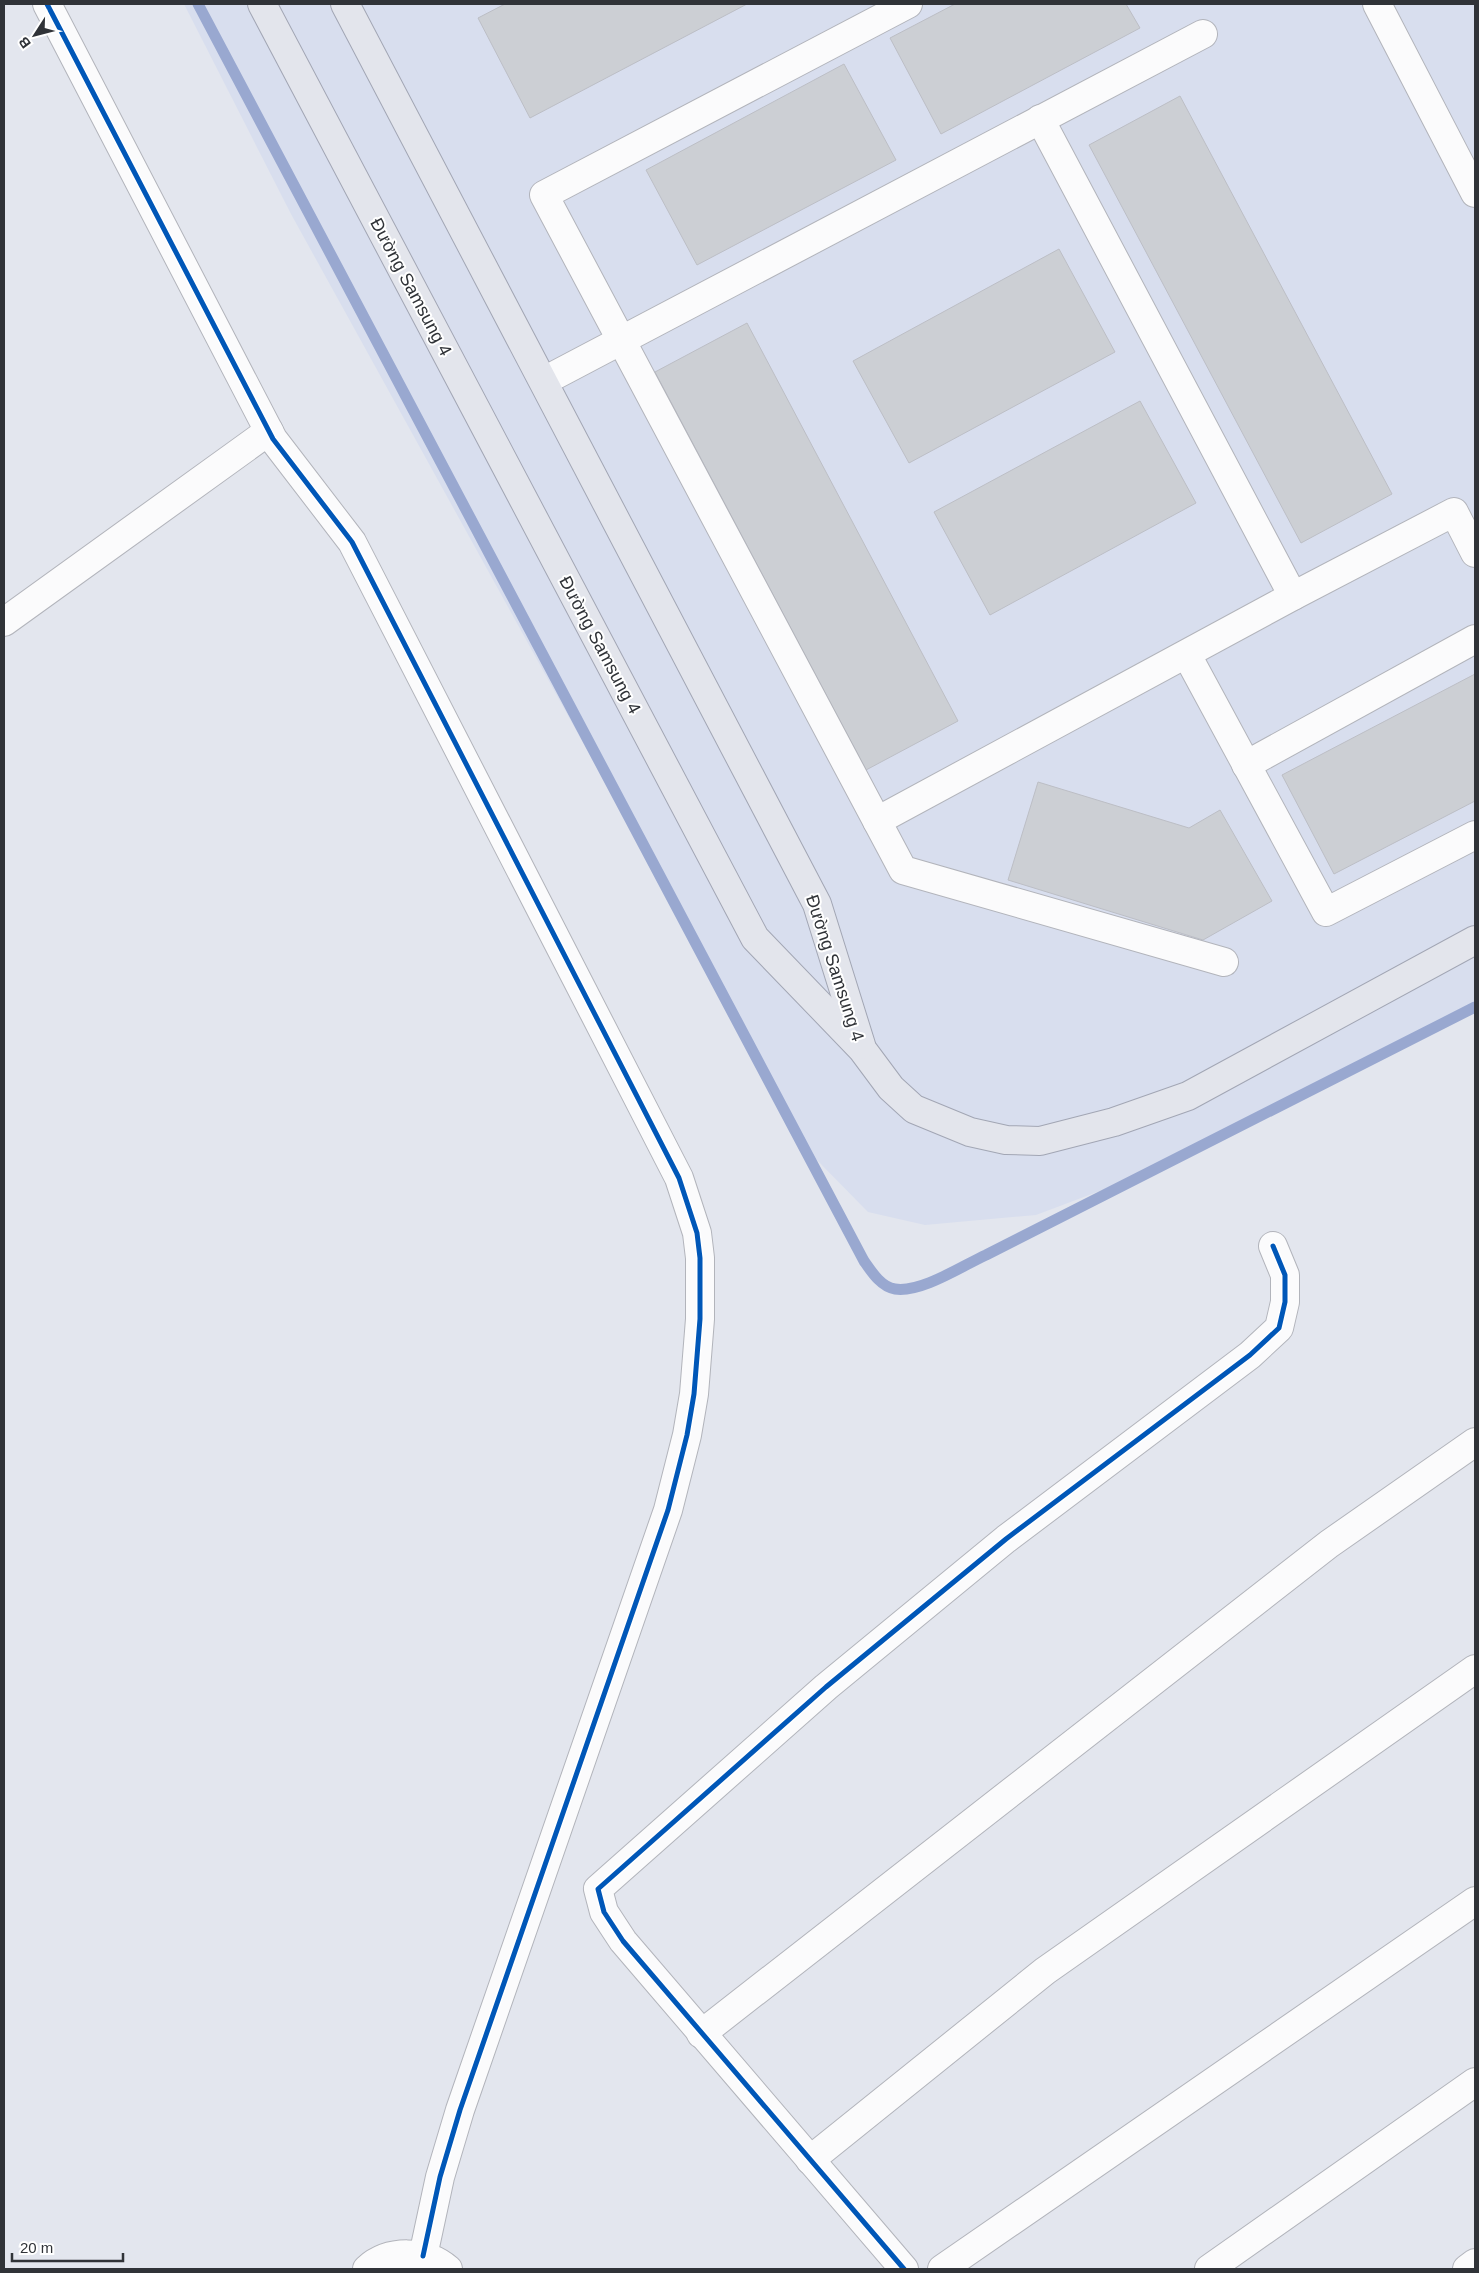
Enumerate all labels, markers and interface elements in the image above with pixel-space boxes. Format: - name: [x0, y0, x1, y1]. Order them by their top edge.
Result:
- north arrow: [10, 10, 60, 60]
- text: B: [15, 34, 34, 51]
- street label: Đường Samsung 4: [366, 215, 456, 359]
- street label: Đường Samsung 4: [555, 573, 645, 717]
- street label: Đường Samsung 4: [802, 892, 868, 1044]
- scale bar: [12, 2230, 124, 2262]
- text: 20 m: [20, 2239, 53, 2256]

